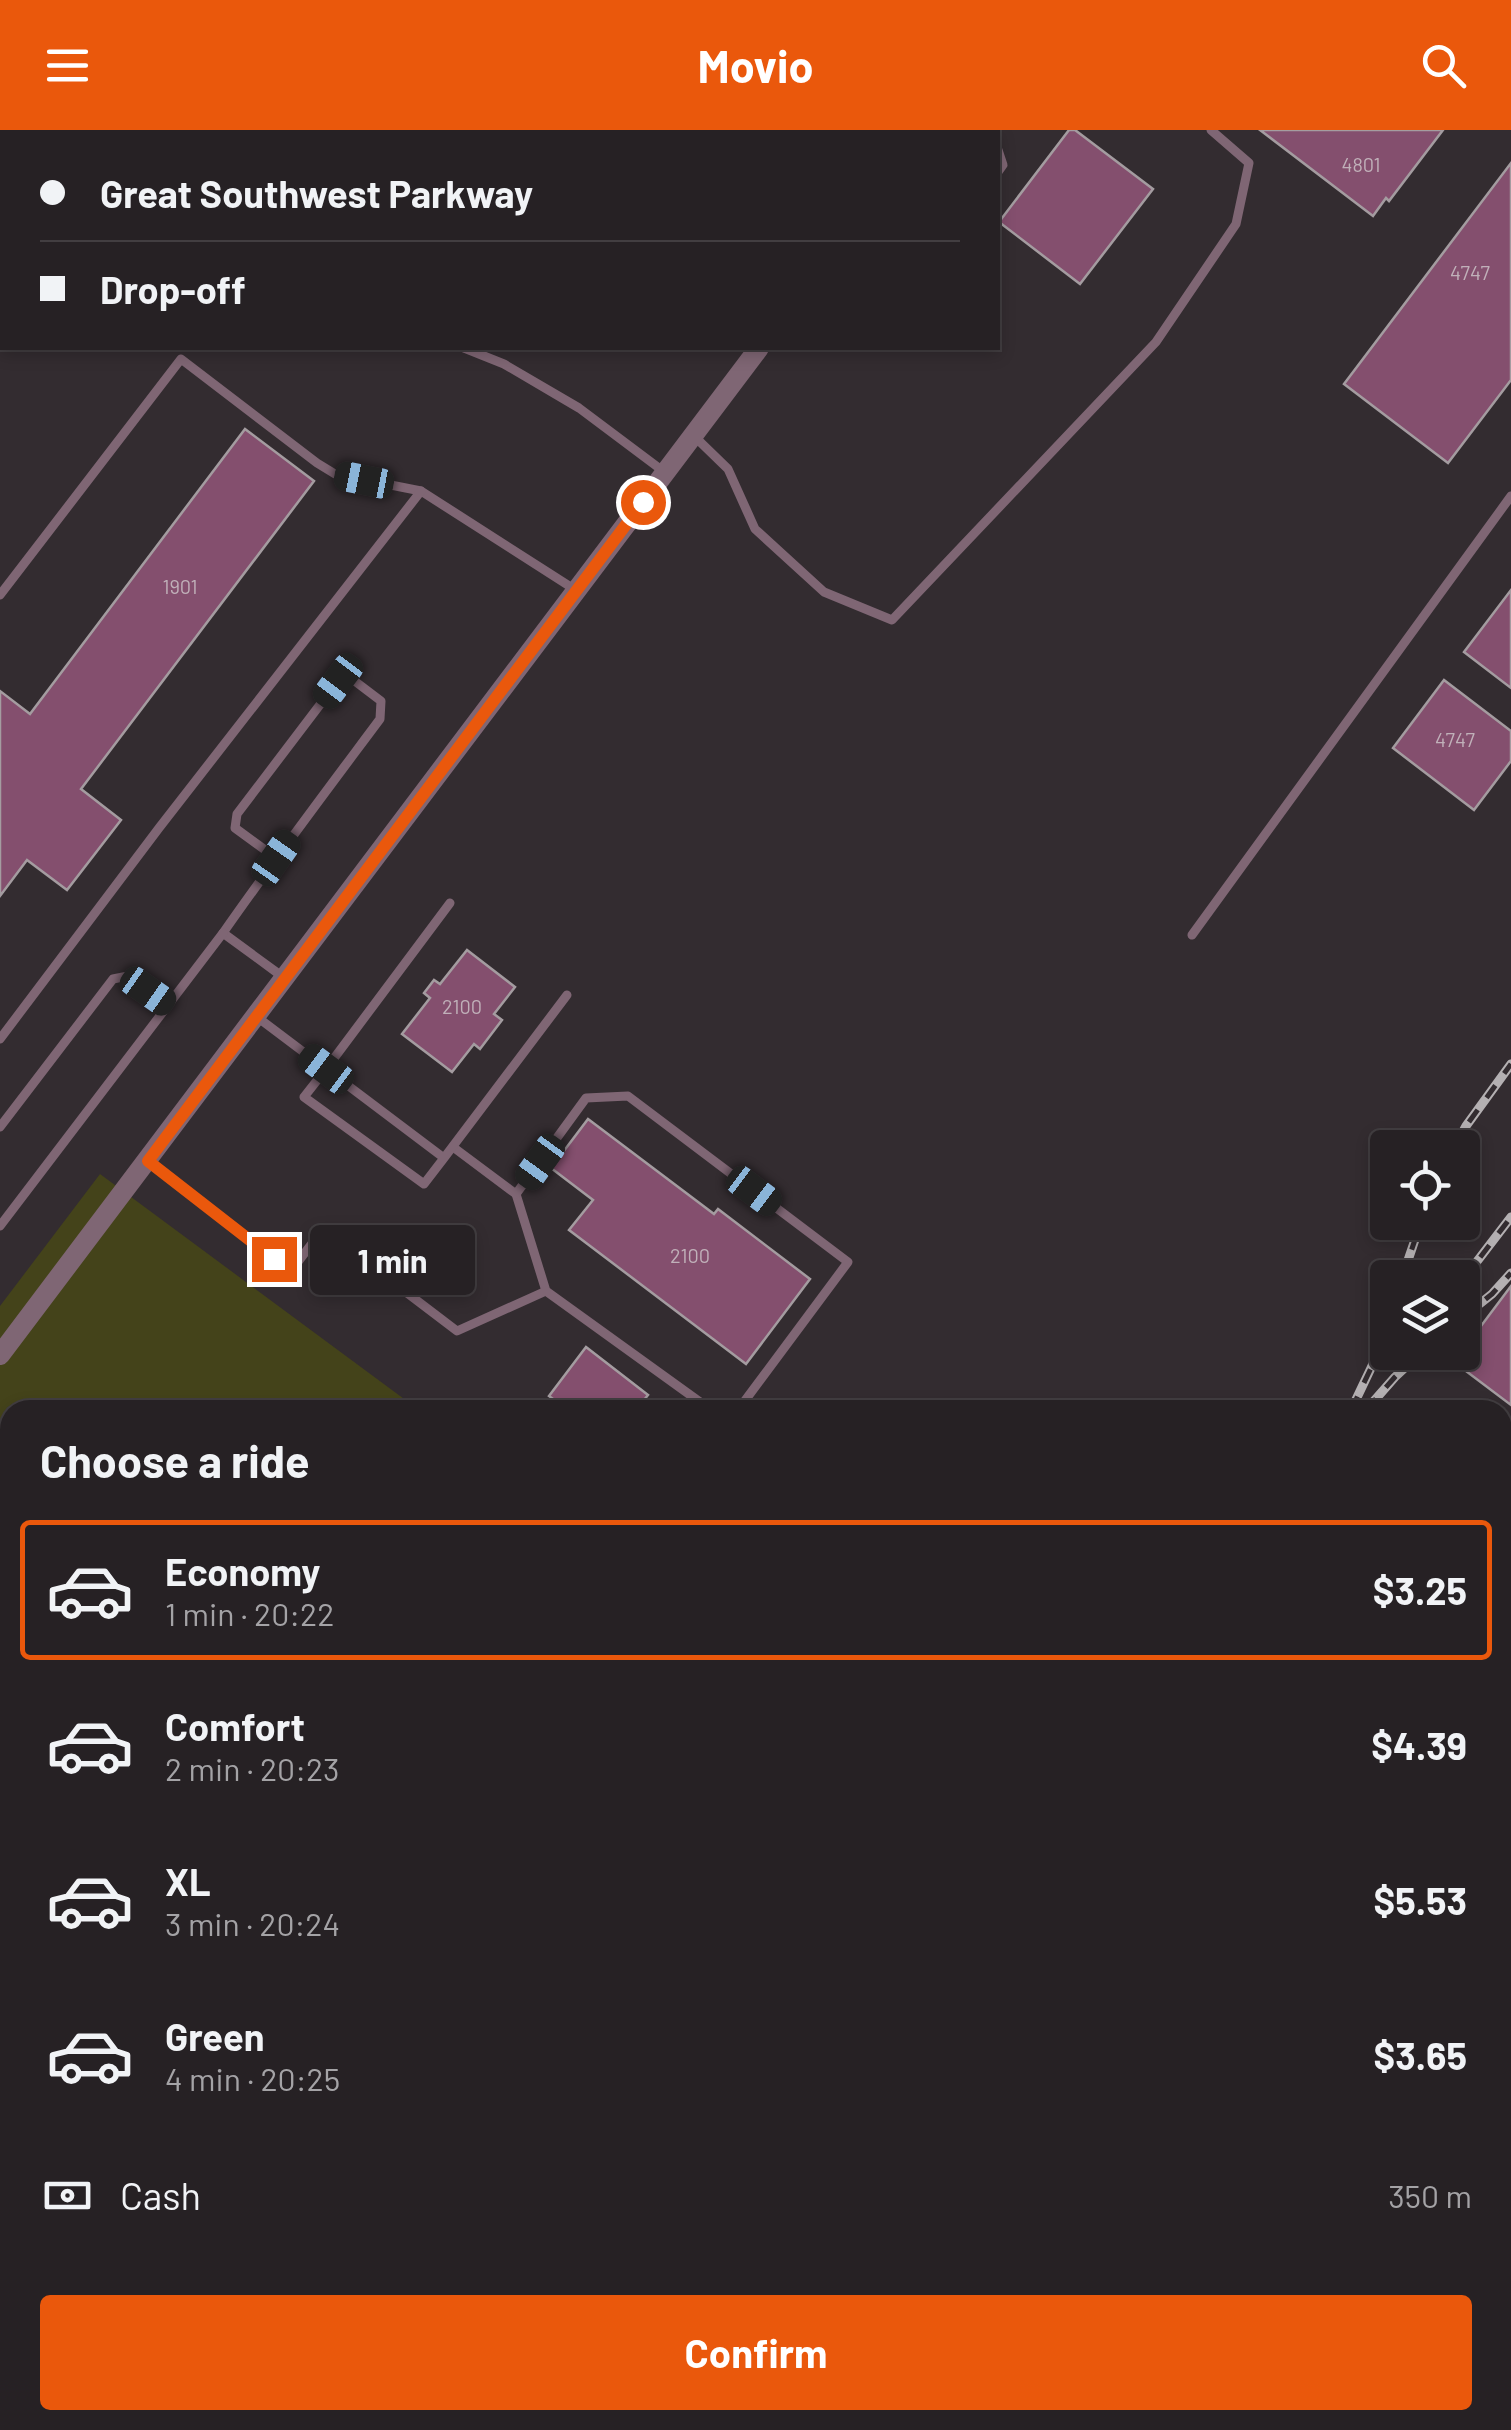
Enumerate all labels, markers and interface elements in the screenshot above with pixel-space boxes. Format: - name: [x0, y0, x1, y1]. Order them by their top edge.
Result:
- icon: menu: [40, 38, 95, 93]
- text: Movio: [698, 38, 813, 92]
- icon: search: [1416, 38, 1471, 93]
- house number: 4801: [1341, 152, 1381, 176]
- text: Great Southwest Parkway: [100, 170, 533, 216]
- house number: 4747: [1450, 260, 1490, 284]
- text: Drop-off: [100, 266, 246, 312]
- car: [332, 460, 396, 500]
- route start: [621, 480, 666, 525]
- house number: 1901: [162, 574, 198, 598]
- car: [308, 648, 368, 714]
- house number: 4747: [1435, 727, 1475, 751]
- car: [247, 825, 305, 891]
- car: [115, 962, 181, 1020]
- house number: 2100: [442, 994, 482, 1018]
- car: [293, 1039, 359, 1099]
- car: [510, 1129, 570, 1195]
- map controls: [1370, 1130, 1480, 1370]
- button: locate: [1370, 1130, 1480, 1240]
- car: [721, 1161, 787, 1221]
- callout: 1 min: [309, 1224, 474, 1294]
- route end: [252, 1237, 297, 1282]
- text: 1 min: [357, 1241, 428, 1279]
- house number: 2100: [670, 1243, 710, 1267]
- button: layers: [1370, 1260, 1480, 1370]
- text: Choose a ride: [40, 1433, 310, 1487]
- icon: car: [45, 1545, 135, 1635]
- text: Economy: [165, 1548, 320, 1594]
- text: $3.25: [1373, 1567, 1467, 1613]
- text: 1 min · 20:22: [165, 1594, 334, 1632]
- icon: car: [45, 1700, 135, 1790]
- text: Comfort: [165, 1703, 305, 1749]
- text: $4.39: [1371, 1722, 1467, 1768]
- text: 2 min · 20:23: [165, 1749, 339, 1787]
- icon: car: [45, 1855, 135, 1945]
- text: XL: [165, 1858, 211, 1904]
- text: $5.53: [1374, 1877, 1467, 1923]
- text: 3 min · 20:24: [165, 1904, 340, 1942]
- icon: car: [45, 2010, 135, 2100]
- text: Green: [165, 2013, 265, 2059]
- text: $3.65: [1374, 2032, 1467, 2078]
- text: 4 min · 20:25: [165, 2059, 340, 2097]
- icon: cash: [40, 2168, 95, 2223]
- text: Cash: [120, 2172, 201, 2218]
- text: 350 m: [1388, 2176, 1472, 2214]
- button: Confirm: [40, 2295, 1472, 2410]

